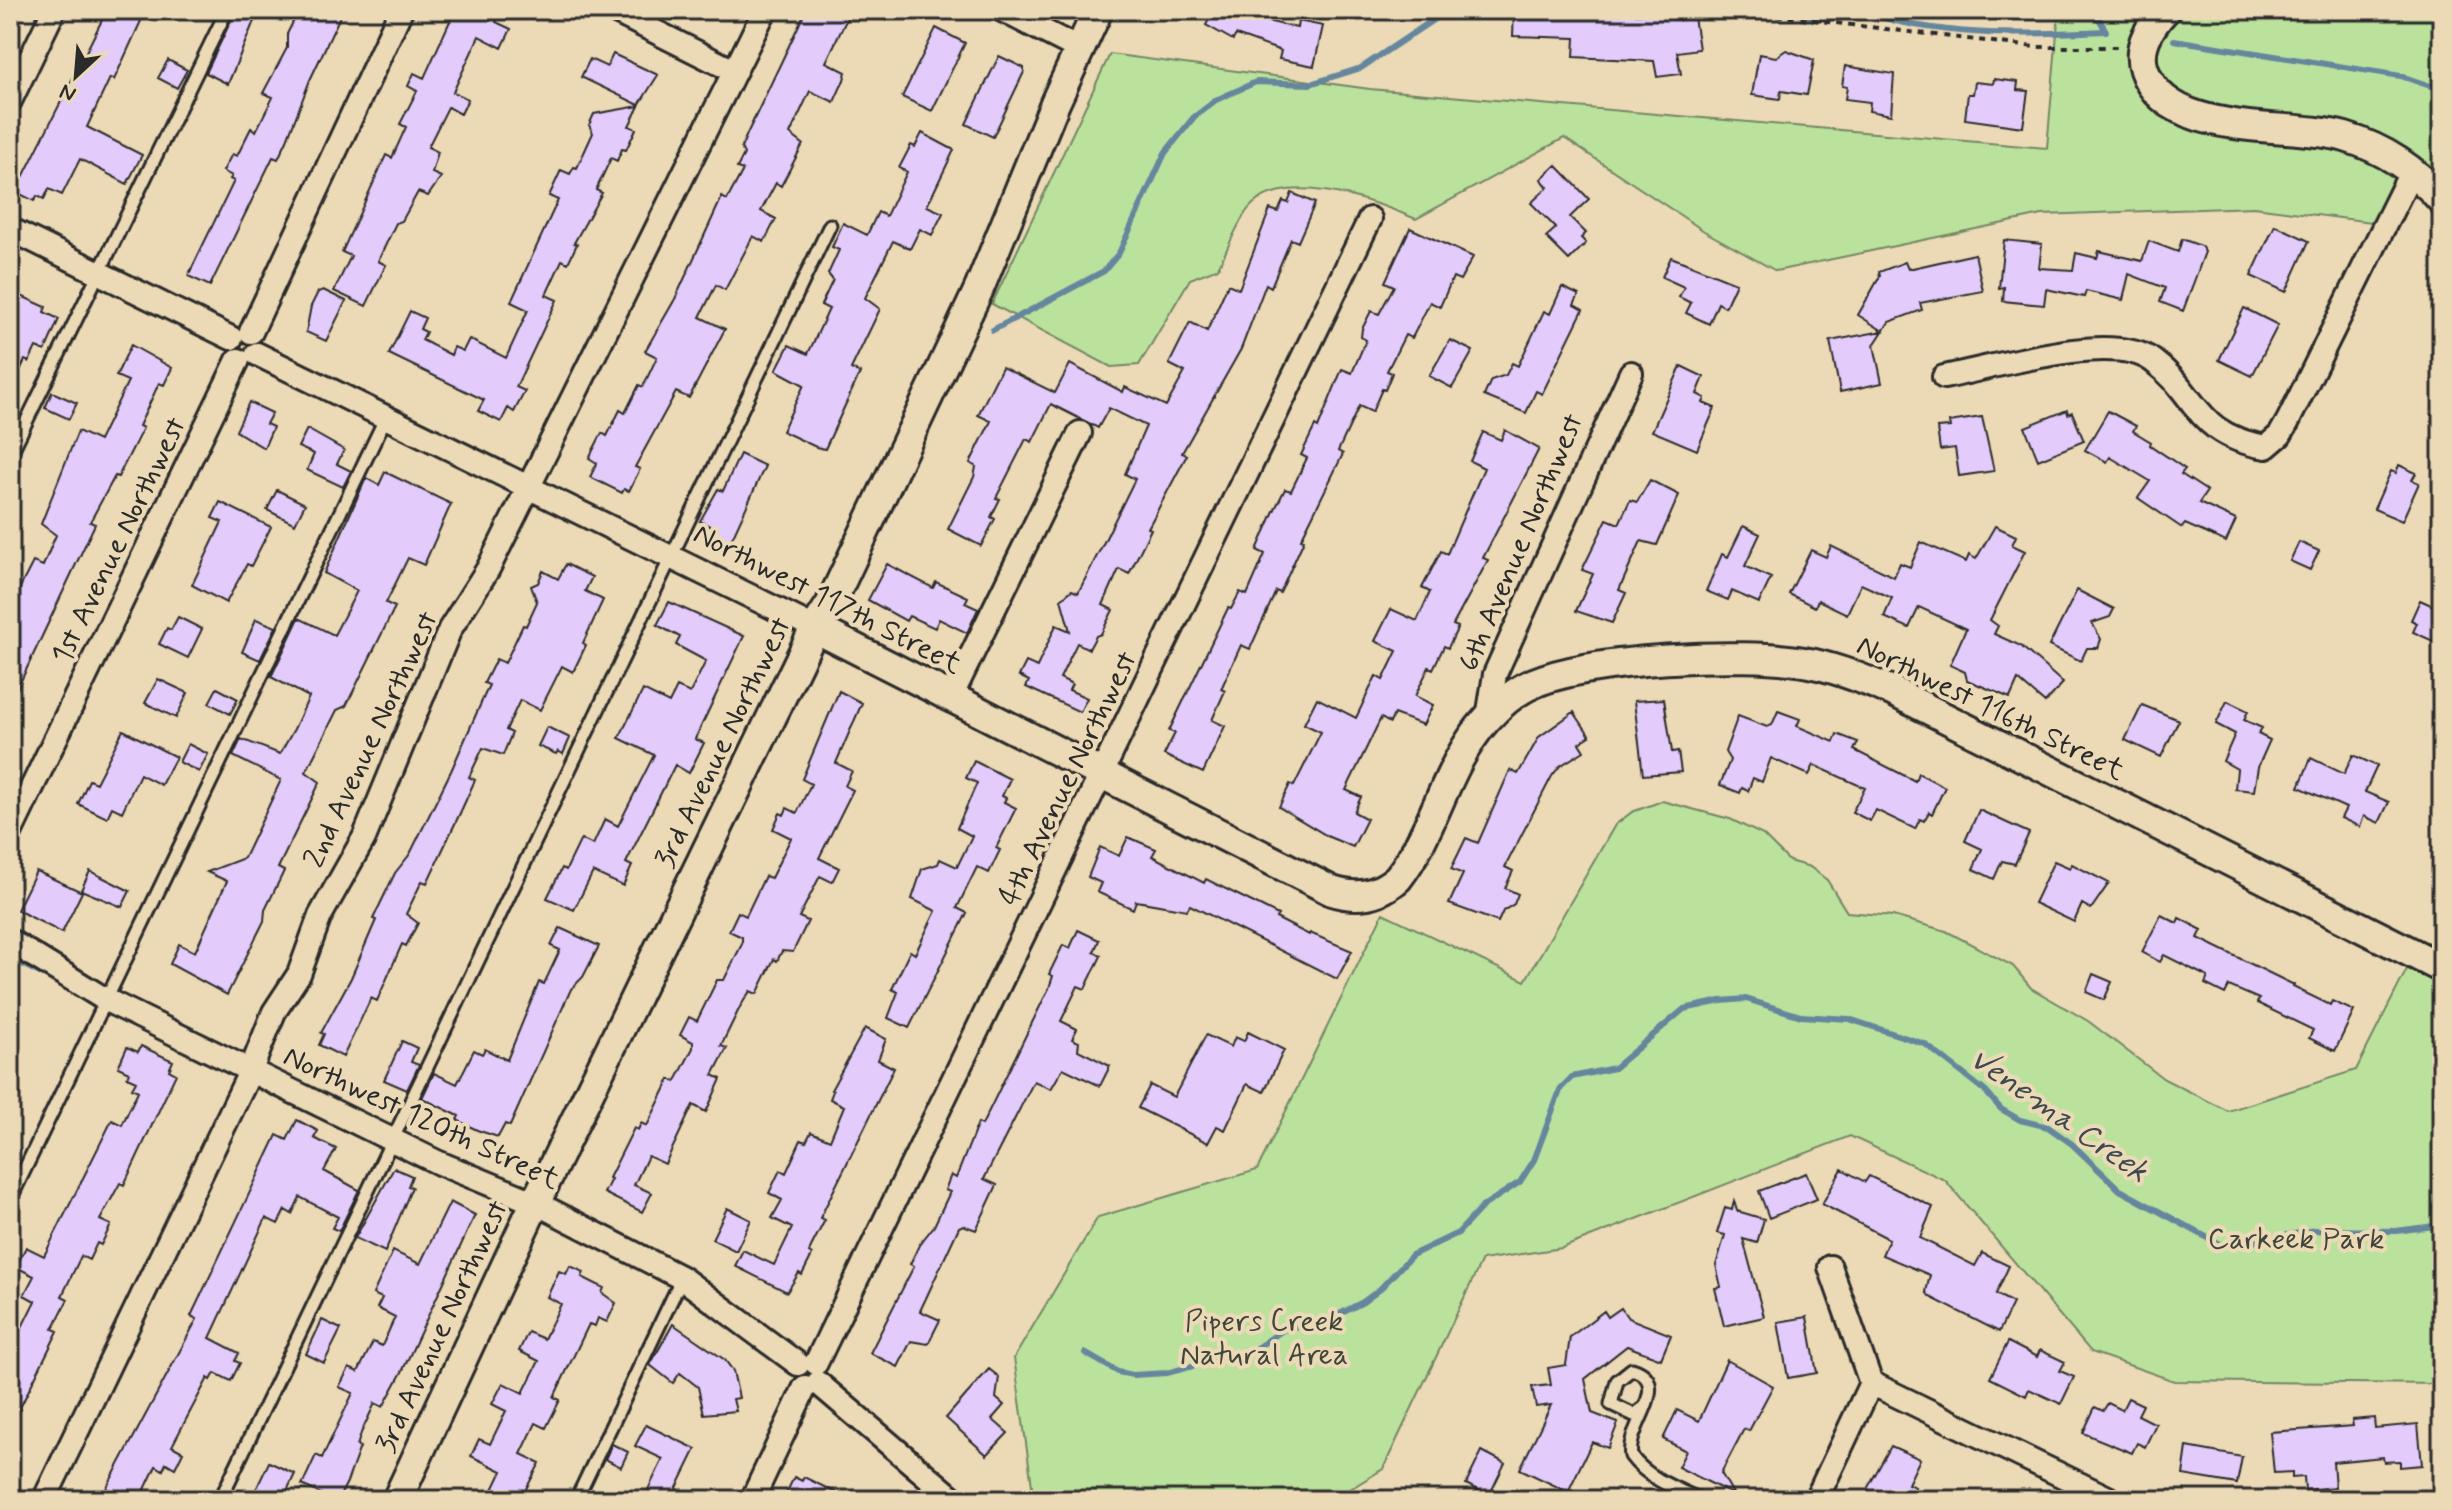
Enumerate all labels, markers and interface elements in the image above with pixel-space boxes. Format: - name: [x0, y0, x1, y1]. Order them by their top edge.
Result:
- north arrow: [36, 36, 116, 116]
- text: N: [55, 76, 81, 108]
- street label: 6th Avenue Northwest: [1449, 408, 1593, 677]
- street label: 1st Avenue Northwest: [43, 411, 196, 670]
- street label: Northwest 117th Street: [686, 515, 968, 684]
- street label: 2nd Avenue Northwest: [295, 605, 448, 874]
- street label: 3rd Avenue Northwest: [646, 611, 801, 874]
- street label: Northwest 116th Street: [1850, 626, 2131, 790]
- street label: 4th Avenue Northwest: [990, 645, 1147, 912]
- street label: Northwest 120th Street: [277, 1037, 566, 1200]
- water label: Venema Creek: [1961, 1038, 2157, 1193]
- street label: 3rd Avenue Northwest: [367, 1194, 518, 1459]
- park label: Carkeek Park: [2208, 1220, 2384, 1259]
- park label: Pipers Creek Natural Area: [1180, 1302, 1348, 1375]

